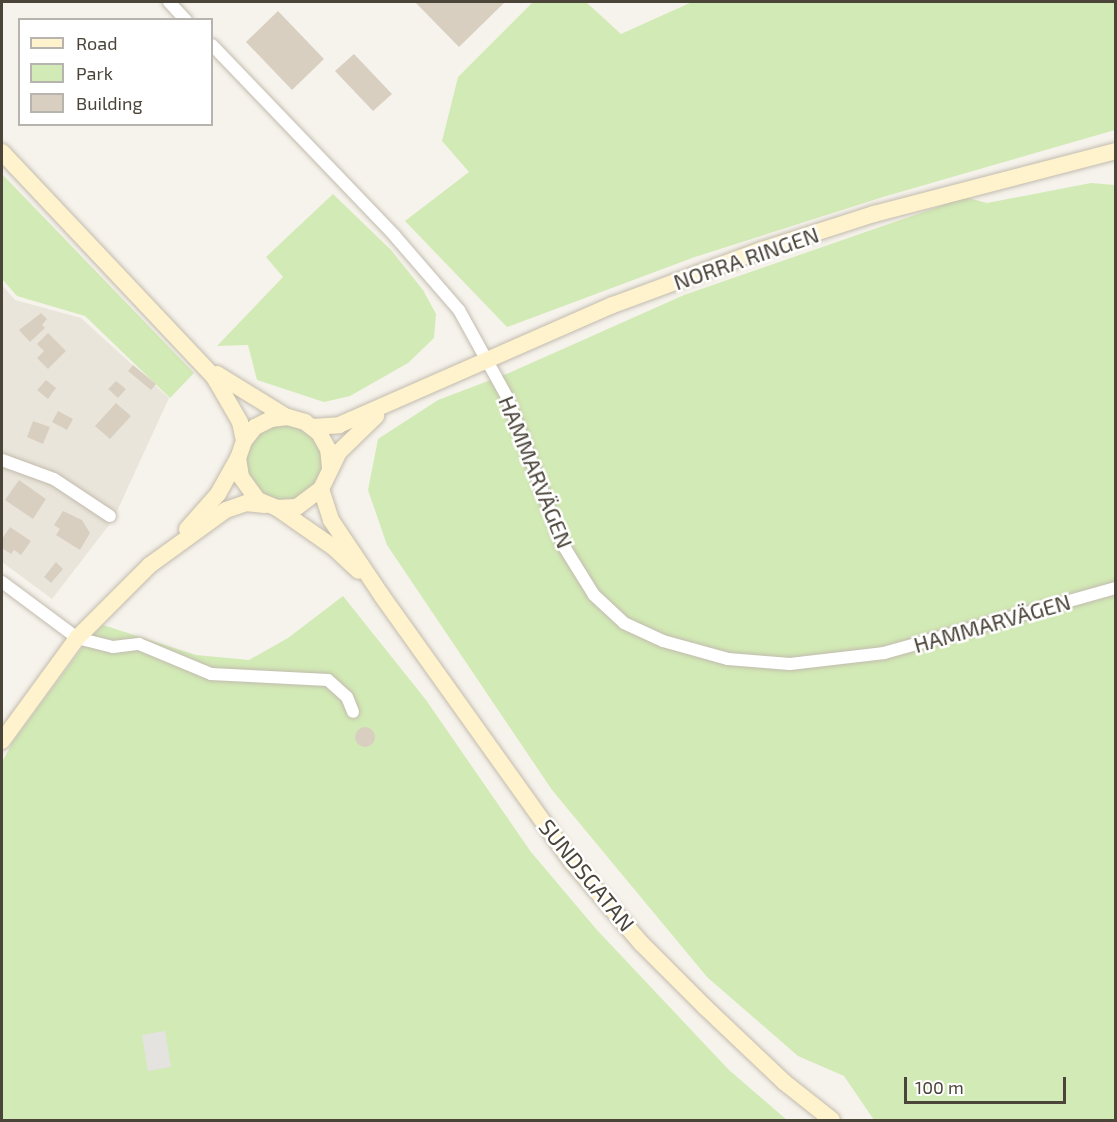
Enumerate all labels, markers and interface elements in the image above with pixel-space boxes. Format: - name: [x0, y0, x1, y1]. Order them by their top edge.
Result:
- legend: [18, 18, 213, 126]
- text: Road: [76, 32, 117, 54]
- text: Park: [76, 62, 113, 84]
- text: Building: [76, 92, 143, 114]
- street label: NORRA RINGEN: [670, 221, 822, 295]
- street label: HAMMARVÄGEN: [493, 392, 579, 552]
- street label: HAMMARVÄGEN: [910, 588, 1074, 658]
- street label: SUNDSGATAN: [534, 814, 640, 936]
- scale bar: [907, 1065, 1069, 1103]
- text: 100 m: [915, 1076, 964, 1098]

